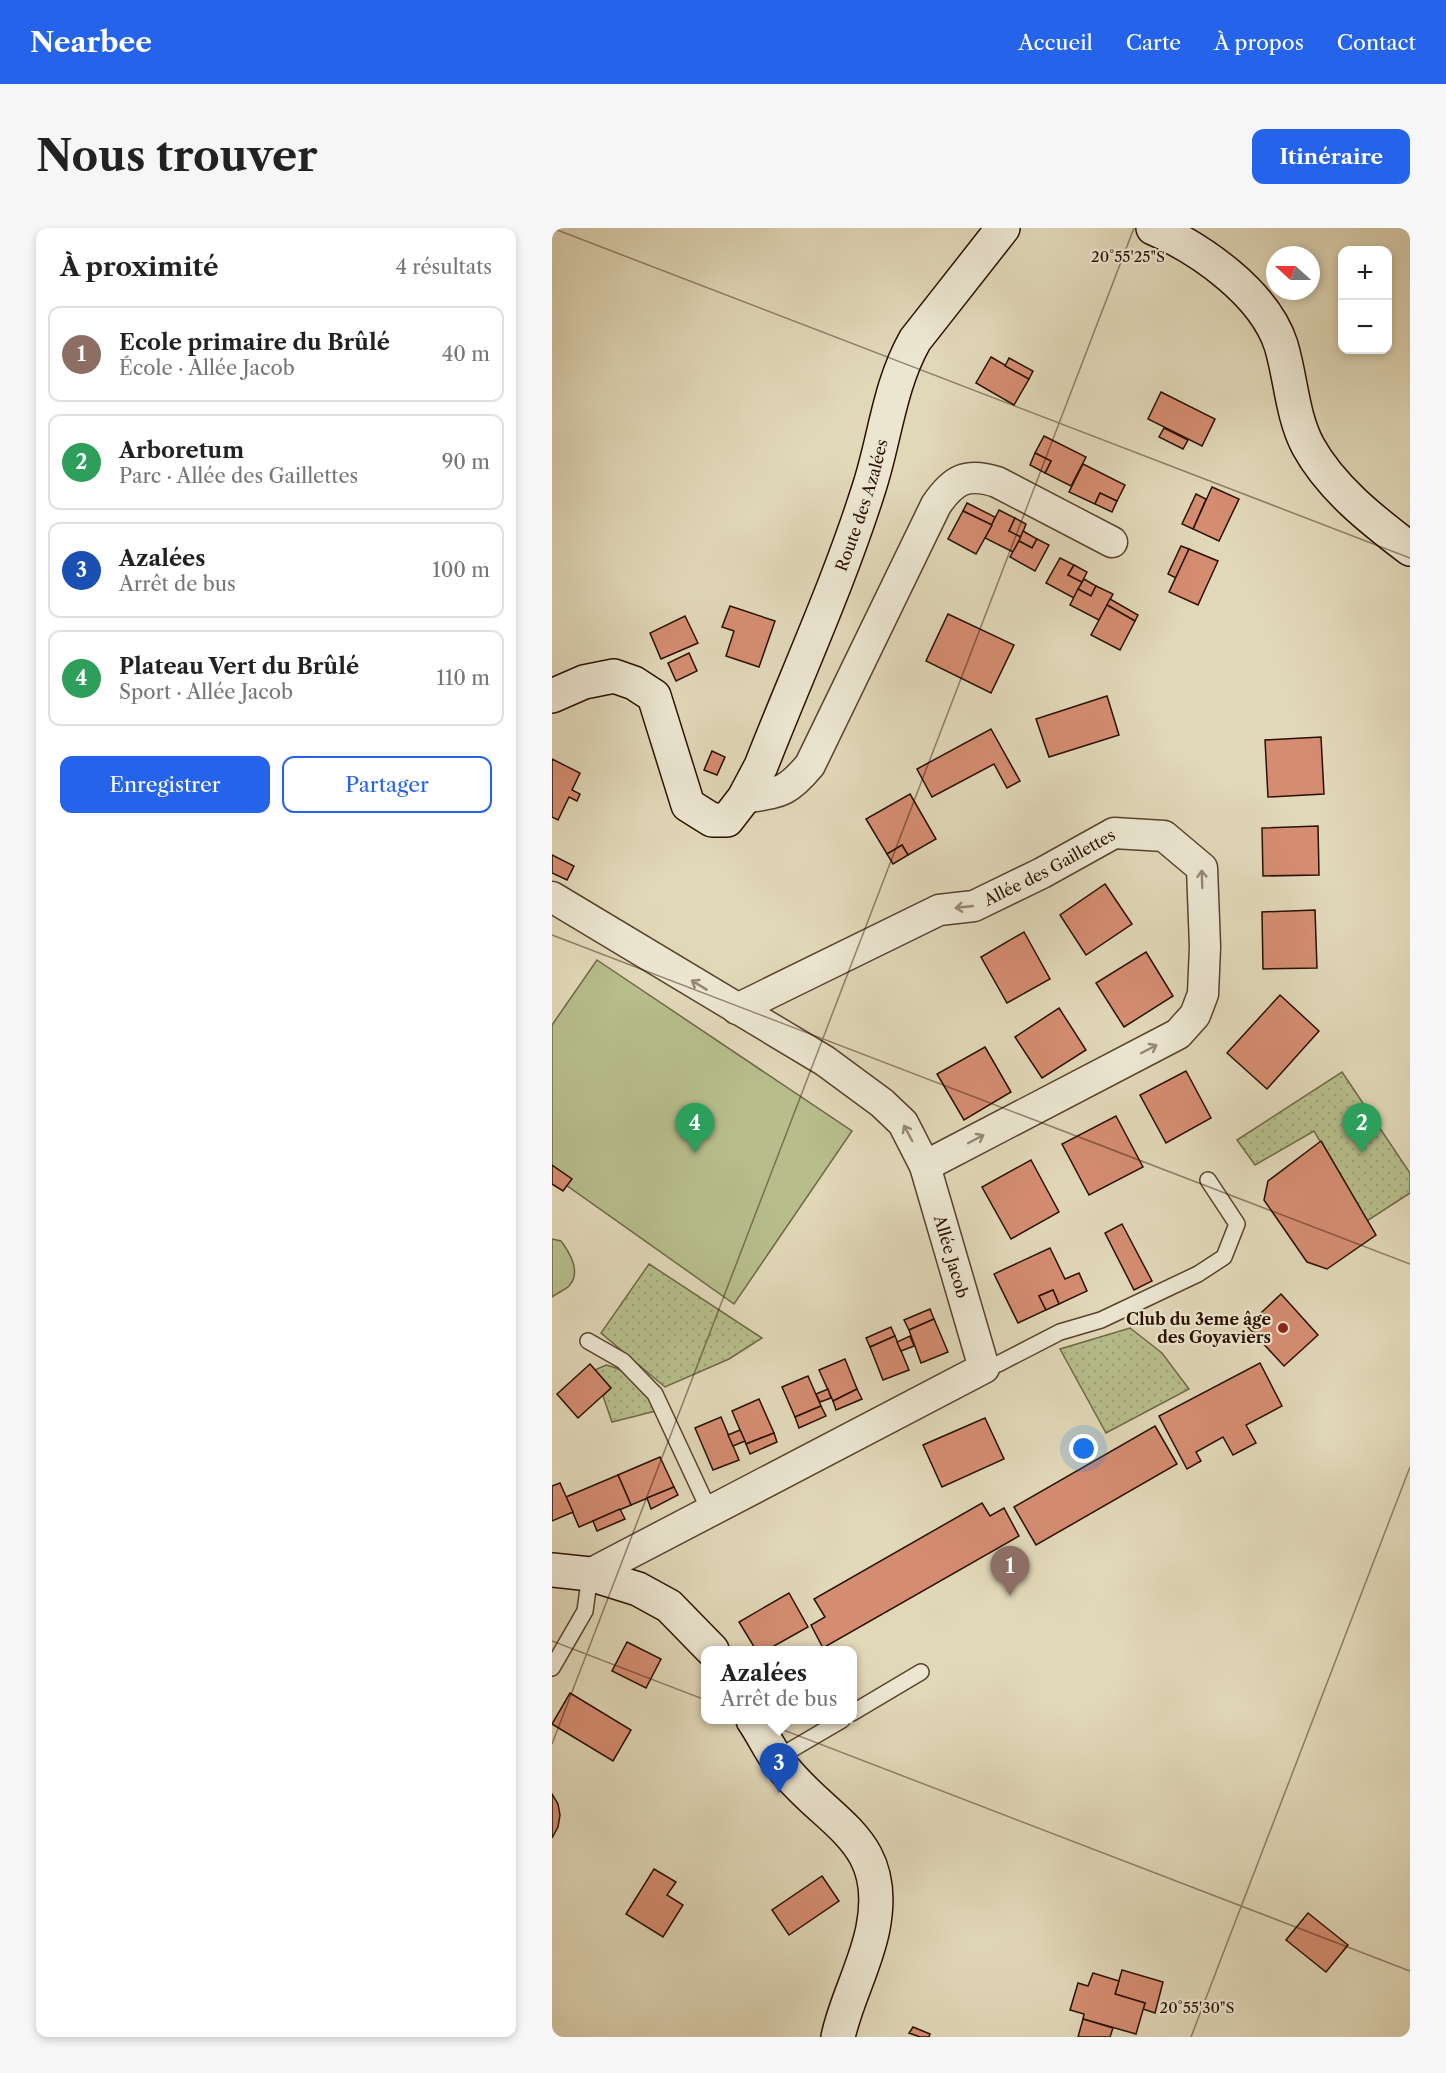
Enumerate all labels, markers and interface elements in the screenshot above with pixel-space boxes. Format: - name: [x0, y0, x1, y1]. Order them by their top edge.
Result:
- text: Nearbee: [30, 25, 152, 59]
- text: Accueil: [1018, 30, 1093, 55]
- text: Carte: [1126, 30, 1181, 55]
- text: À propos: [1214, 30, 1304, 55]
- text: Contact: [1337, 30, 1416, 55]
- button: Itinéraire: [1252, 129, 1410, 184]
- text: Nous trouver: [36, 130, 318, 182]
- north arrow: [1266, 246, 1320, 300]
- map controls: [1338, 246, 1392, 354]
- button: +: [1338, 246, 1392, 300]
- text: 20°55'25"S: [1091, 247, 1165, 266]
- text: À proximité: [60, 251, 219, 283]
- text: 4 résultats: [395, 255, 492, 279]
- button: −: [1338, 300, 1392, 354]
- text: Ecole primaire du Brûlé: [119, 329, 390, 356]
- text: 1: [77, 342, 86, 366]
- text: 40 m: [442, 342, 490, 366]
- text: École · Allée Jacob: [119, 356, 295, 380]
- text: Arboretum: [119, 437, 244, 464]
- street label: Route des Azalées: [831, 437, 892, 574]
- text: 2: [76, 450, 87, 474]
- text: 90 m: [442, 450, 490, 474]
- text: Parc · Allée des Gaillettes: [119, 464, 358, 488]
- text: Azalées: [119, 545, 205, 572]
- text: 3: [76, 558, 87, 582]
- text: 100 m: [432, 558, 490, 582]
- text: Arrêt de bus: [119, 572, 236, 596]
- text: Plateau Vert du Brûlé: [119, 653, 359, 680]
- text: 4: [76, 666, 87, 690]
- text: 110 m: [437, 666, 490, 690]
- text: Sport · Allée Jacob: [119, 680, 293, 704]
- button: Enregistrer: [60, 756, 270, 813]
- button: Partager: [282, 756, 492, 813]
- street label: Allée des Gaillettes: [980, 824, 1119, 910]
- one-way arrow: [1197, 870, 1208, 890]
- one-way arrow: [955, 902, 974, 913]
- one-way arrow: [691, 979, 708, 991]
- one-way arrow: [1140, 1042, 1158, 1054]
- pin: 4: [676, 1104, 714, 1153]
- pin: 2: [1342, 1104, 1382, 1153]
- one-way arrow: [902, 1125, 914, 1142]
- one-way arrow: [967, 1133, 985, 1144]
- street label: Allée Jacob: [930, 1212, 973, 1300]
- place label: Club du 3eme âge des Goyaviers: [1126, 1309, 1271, 1347]
- marker: Club du 3eme âge des Goyaviers: [1276, 1321, 1290, 1335]
- your location: [1069, 1434, 1098, 1463]
- pin: 1: [990, 1546, 1030, 1596]
- popup: [701, 1646, 857, 1724]
- text: Azalées: [721, 1660, 807, 1687]
- text: Arrêt de bus: [721, 1687, 837, 1711]
- pin: 3: [760, 1744, 798, 1793]
- text: 20°55'30"S: [1160, 1998, 1234, 2017]

